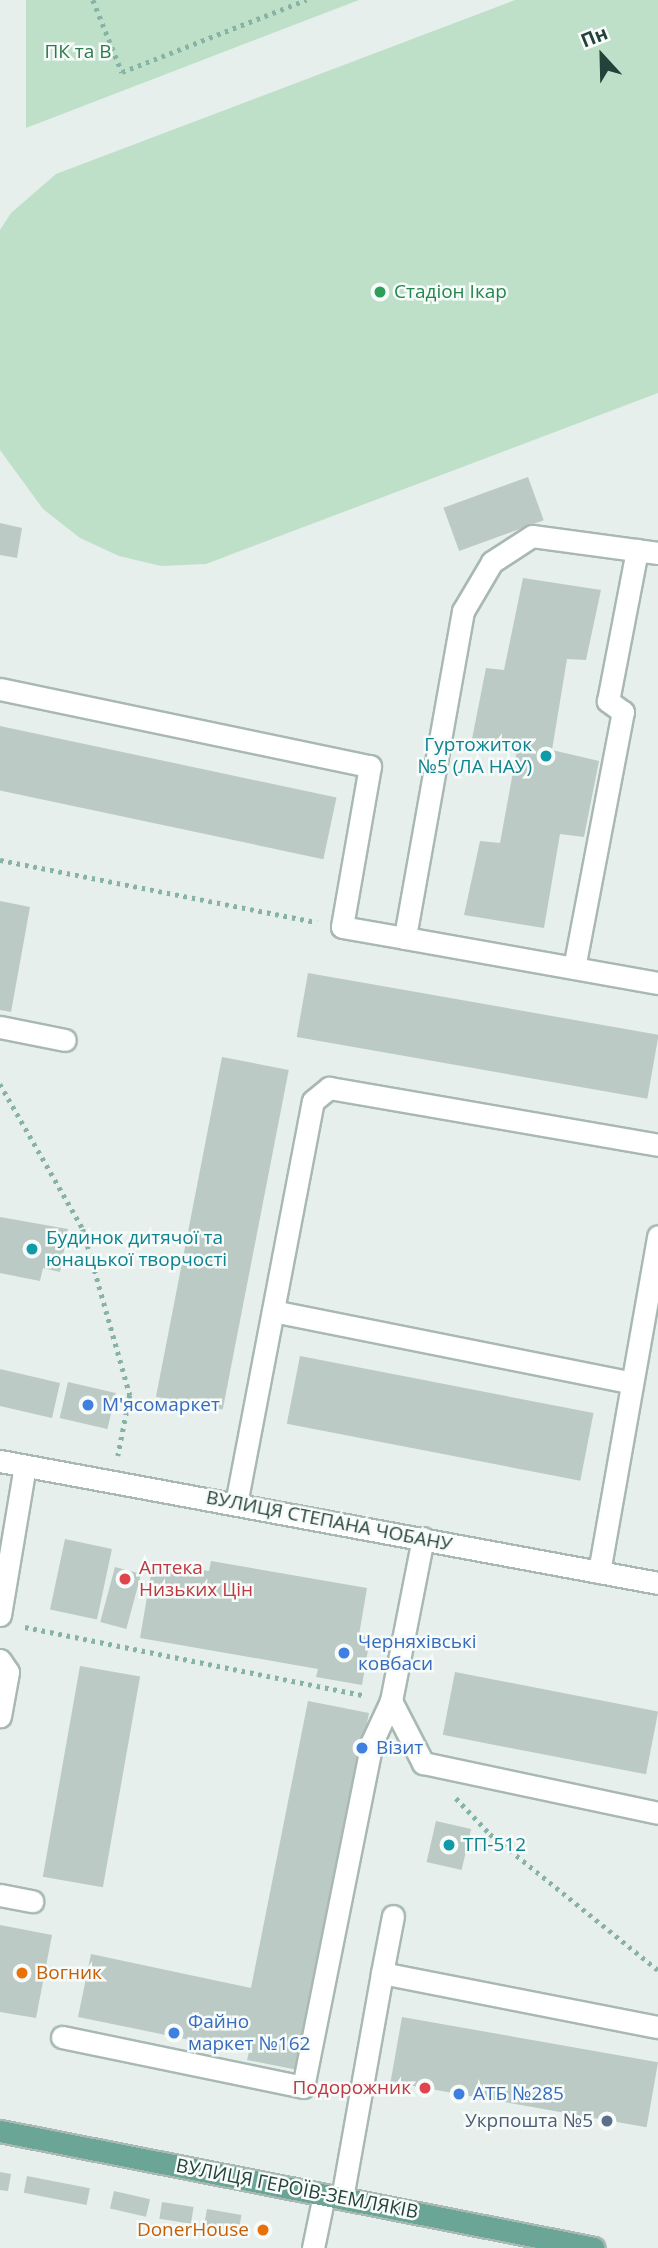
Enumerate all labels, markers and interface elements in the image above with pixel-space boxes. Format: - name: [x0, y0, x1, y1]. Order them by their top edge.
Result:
- text: Пн: [577, 19, 611, 54]
- north arrow: [567, 21, 637, 91]
- park label: ПК та В: [44, 41, 112, 63]
- place label: Стадіон Ікар: [394, 281, 507, 303]
- marker: Стадіон Ікар: [372, 284, 388, 300]
- place label: Гуртожиток №5 (ЛА НАУ): [418, 734, 532, 778]
- marker: Гуртожиток №5 (ЛА НАУ): [538, 748, 554, 764]
- place label: Будинок дитячої та юнацької творчості: [46, 1227, 227, 1271]
- marker: Будинок дитячої та юнацької творчості: [24, 1241, 40, 1257]
- place label: М'ясомаркет: [102, 1394, 220, 1416]
- marker: М'ясомаркет: [80, 1397, 96, 1413]
- street label: ВУЛИЦЯ СТЕПАНА ЧОБАНУ: [204, 1486, 454, 1556]
- place label: Аптека Низьких Цін: [139, 1557, 253, 1601]
- marker: Аптека Низьких Цін: [117, 1571, 133, 1587]
- place label: Черняхівські ковбаси: [358, 1631, 477, 1675]
- marker: Черняхівські ковбаси: [336, 1645, 352, 1661]
- place label: Візит: [376, 1737, 423, 1759]
- marker: Візит: [354, 1740, 370, 1756]
- place label: ТП-512: [463, 1834, 526, 1856]
- marker: ТП-512: [441, 1837, 457, 1853]
- place label: Вогник: [36, 1962, 102, 1984]
- marker: Вогник: [14, 1965, 30, 1981]
- place label: Файно маркет №162: [188, 2011, 310, 2055]
- marker: Файно маркет №162: [166, 2025, 182, 2041]
- place label: Подорожник: [292, 2077, 411, 2099]
- marker: Подорожник: [417, 2080, 433, 2096]
- place label: АТБ №285: [473, 2083, 564, 2105]
- marker: АТБ №285: [451, 2086, 467, 2102]
- place label: Укрпошта №5: [465, 2110, 593, 2132]
- marker: Укрпошта №5: [599, 2113, 615, 2129]
- street label: ВУЛИЦЯ ГЕРОЇВ-ЗЕМЛЯКІВ: [174, 2154, 420, 2224]
- place label: DonerHouse: [137, 2219, 249, 2241]
- marker: DonerHouse: [255, 2222, 271, 2238]

